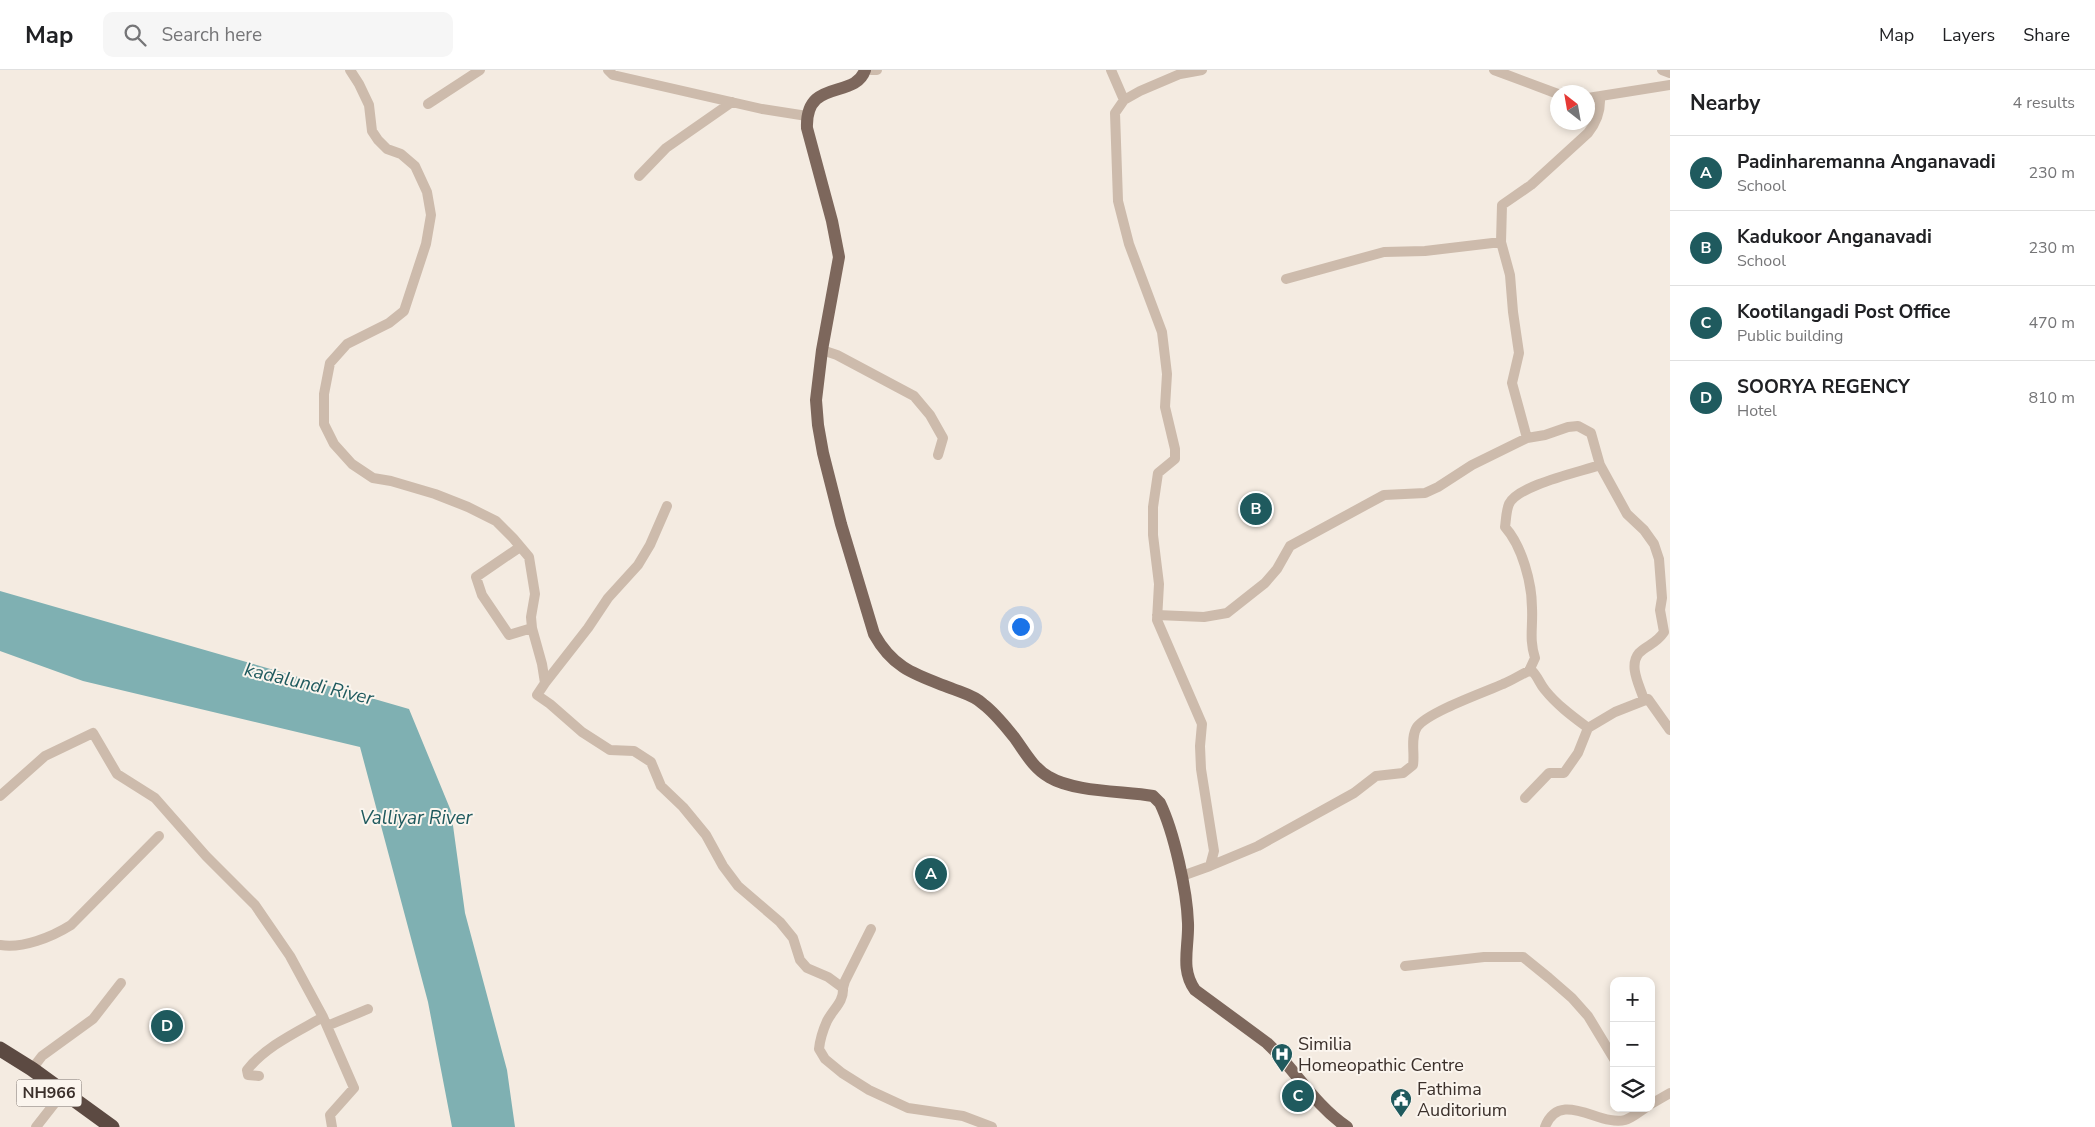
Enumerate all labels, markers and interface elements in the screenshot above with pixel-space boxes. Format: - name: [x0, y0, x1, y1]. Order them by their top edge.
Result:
- search box: [103, 12, 453, 57]
- text: Map: [25, 19, 73, 51]
- icon: search: [121, 21, 149, 49]
- text: Search here: [161, 22, 262, 48]
- text: Map: [1879, 23, 1914, 47]
- text: Layers: [1942, 23, 1995, 47]
- text: Share: [2023, 23, 2070, 47]
- north arrow: [1550, 85, 1595, 130]
- text: Nearby: [1690, 89, 1760, 117]
- text: 4 results: [2013, 92, 2075, 114]
- text: Padinharemanna Anganavadi: [1737, 149, 1996, 175]
- text: A: [1700, 162, 1712, 184]
- text: 230 m: [2028, 162, 2075, 184]
- text: School: [1737, 175, 1786, 197]
- text: Kadukoor Anganavadi: [1737, 224, 1932, 250]
- text: B: [1700, 237, 1712, 259]
- text: 230 m: [2028, 237, 2075, 259]
- text: School: [1737, 250, 1786, 272]
- text: Kootilangadi Post Office: [1737, 299, 1951, 325]
- text: C: [1701, 312, 1711, 334]
- text: 470 m: [2028, 312, 2075, 334]
- text: Public building: [1737, 325, 1843, 347]
- text: SOORYA REGENCY: [1737, 374, 1910, 400]
- text: D: [1700, 387, 1712, 409]
- text: 810 m: [2028, 387, 2075, 409]
- text: Hotel: [1737, 400, 1777, 422]
- pin: B: [1240, 490, 1272, 528]
- your location: [1008, 614, 1034, 640]
- water label: kadalundi River: [242, 657, 377, 712]
- water label: Valliyar River: [360, 805, 474, 831]
- pin: A: [915, 855, 947, 893]
- map controls: [1610, 977, 1655, 1112]
- button: +: [1610, 977, 1655, 1022]
- pin: D: [151, 1007, 183, 1045]
- button: −: [1610, 1022, 1655, 1067]
- place label: Similia Homeopathic Centre: [1298, 1032, 1464, 1077]
- hospital icon: Similia Homeopathic Centre: [1270, 1042, 1294, 1073]
- button: layers: [1610, 1067, 1655, 1112]
- pin: C: [1282, 1077, 1314, 1115]
- place label: Fathima Auditorium: [1417, 1077, 1507, 1122]
- road number: NH966: [17, 1080, 82, 1106]
- public building icon: Fathima Auditorium: [1389, 1087, 1413, 1118]

